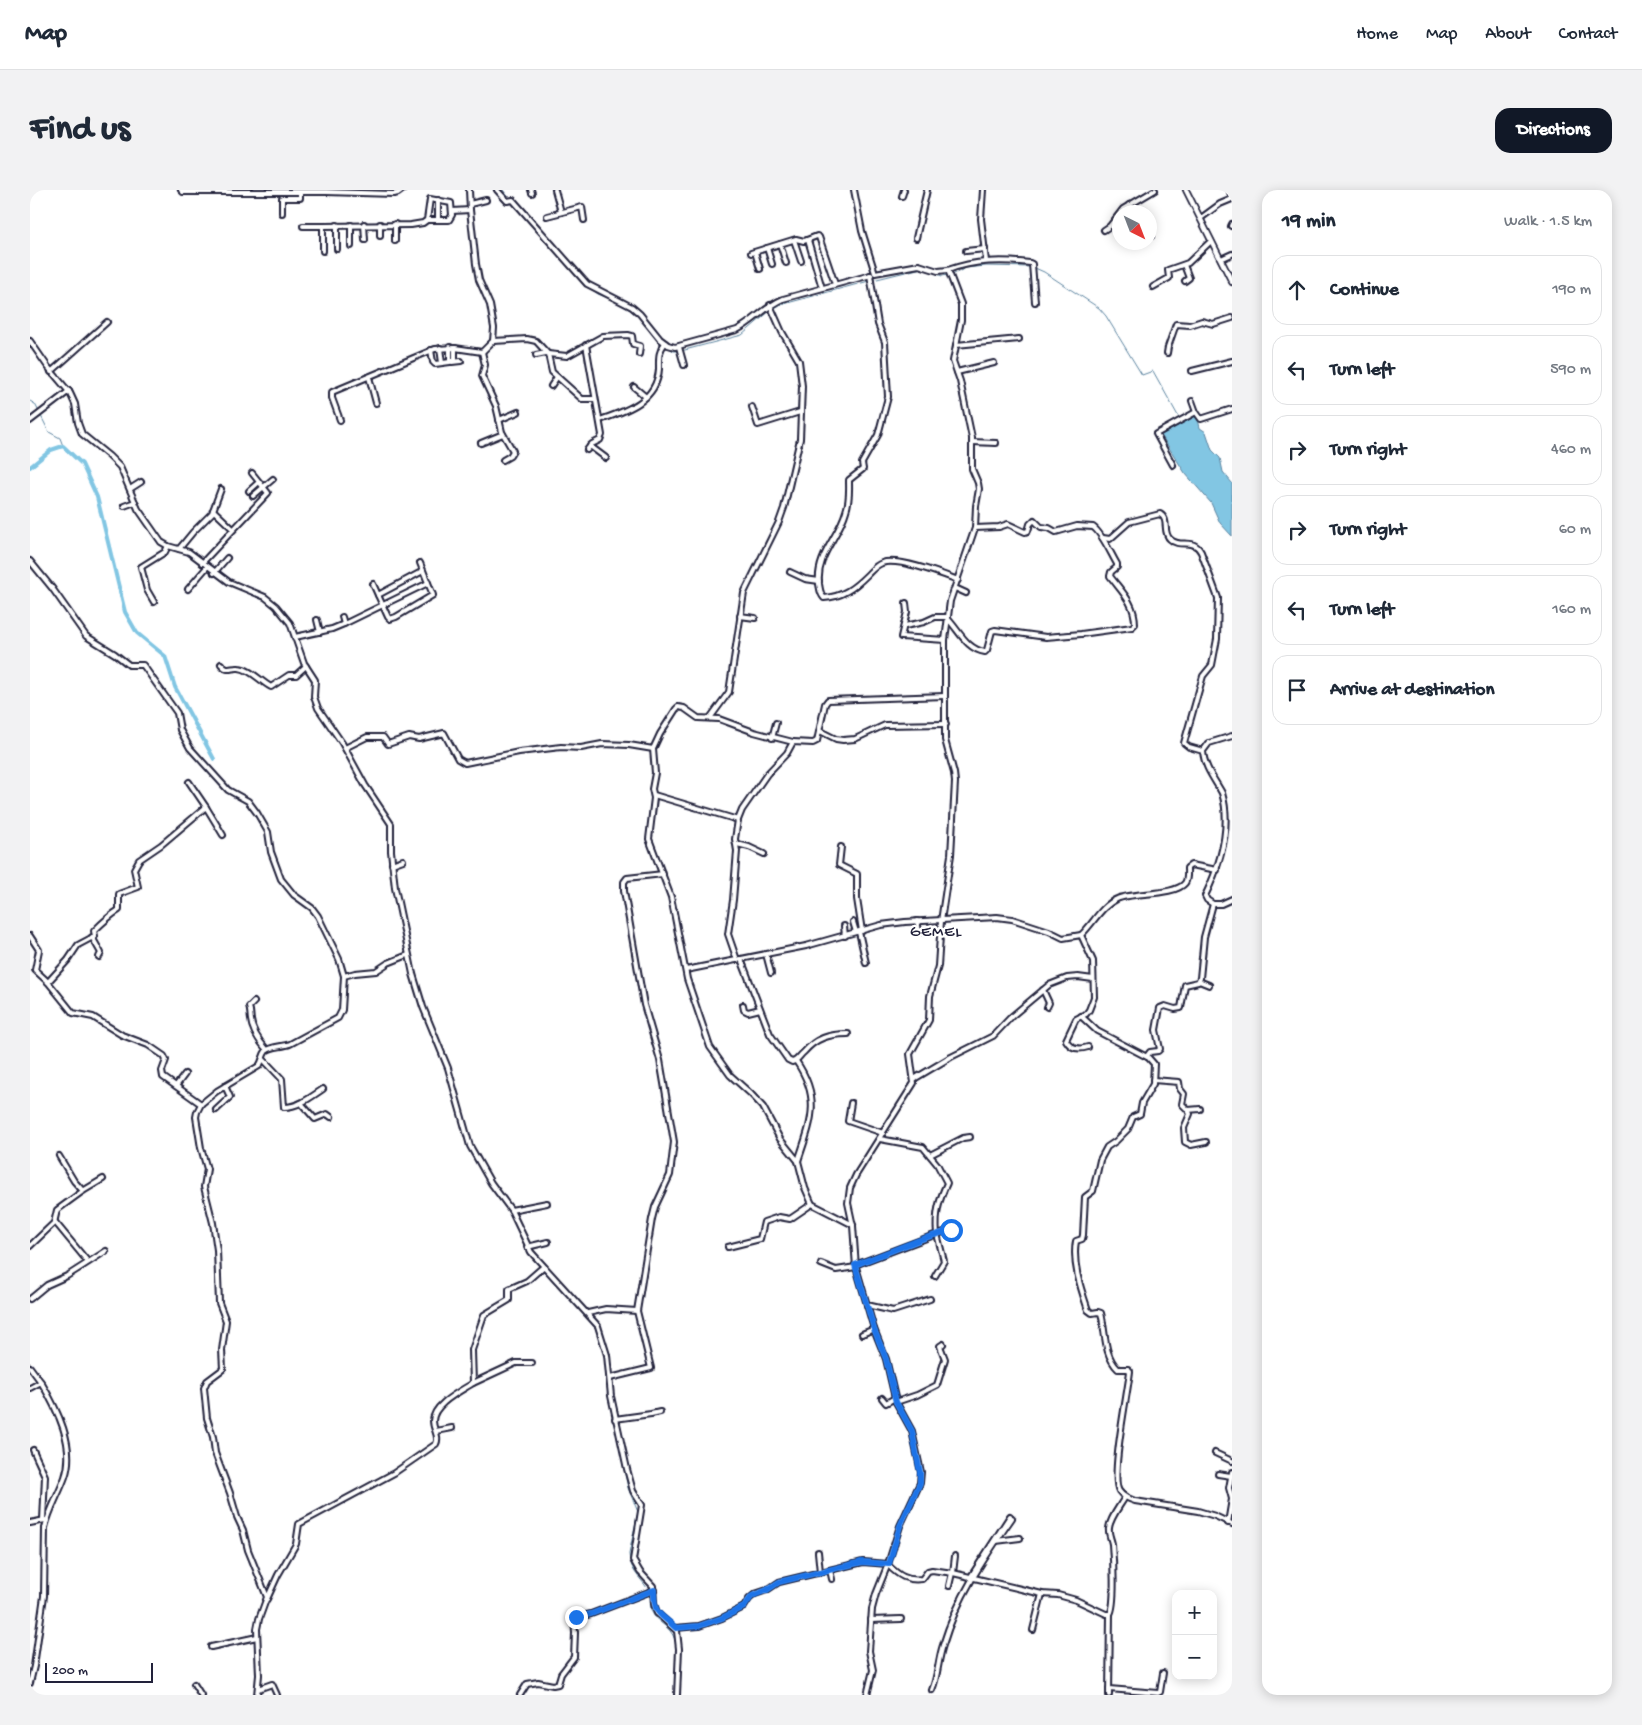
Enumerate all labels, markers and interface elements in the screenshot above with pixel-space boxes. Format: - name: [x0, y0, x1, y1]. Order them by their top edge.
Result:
- text: Map: [25, 20, 67, 49]
- text: Home: [1356, 24, 1398, 45]
- text: Map: [1426, 24, 1457, 45]
- text: About: [1485, 24, 1531, 45]
- text: Contact: [1559, 24, 1617, 45]
- button: Directions: [1495, 108, 1612, 153]
- text: Find us: [30, 110, 130, 151]
- north arrow: [1112, 205, 1157, 250]
- text: 19 min: [1282, 210, 1335, 235]
- text: Walk · 1.5 km: [1504, 213, 1592, 232]
- icon: ahead: [1283, 276, 1311, 304]
- text: Continue: [1330, 279, 1399, 302]
- text: 190 m: [1552, 281, 1591, 300]
- icon: left: [1283, 356, 1311, 384]
- text: Turn left: [1330, 359, 1394, 382]
- text: 590 m: [1550, 361, 1591, 380]
- icon: right: [1283, 436, 1311, 464]
- text: Turn right: [1330, 439, 1406, 462]
- text: 460 m: [1551, 441, 1591, 460]
- icon: right: [1283, 516, 1311, 544]
- text: Turn right: [1330, 519, 1406, 542]
- text: 60 m: [1559, 521, 1591, 540]
- icon: left: [1283, 596, 1311, 624]
- text: Turn left: [1330, 599, 1394, 622]
- text: 160 m: [1552, 601, 1591, 620]
- icon: arrive: [1283, 676, 1311, 704]
- text: Arrive at destination: [1330, 679, 1494, 702]
- district label: GEMEL: [910, 924, 962, 943]
- route start: [940, 1219, 963, 1242]
- map controls: [1172, 1590, 1217, 1680]
- button: +: [1172, 1590, 1217, 1635]
- route end: [565, 1606, 588, 1629]
- button: −: [1172, 1635, 1217, 1680]
- scale bar: [45, 1660, 152, 1683]
- text: 200 m: [52, 1663, 88, 1680]

